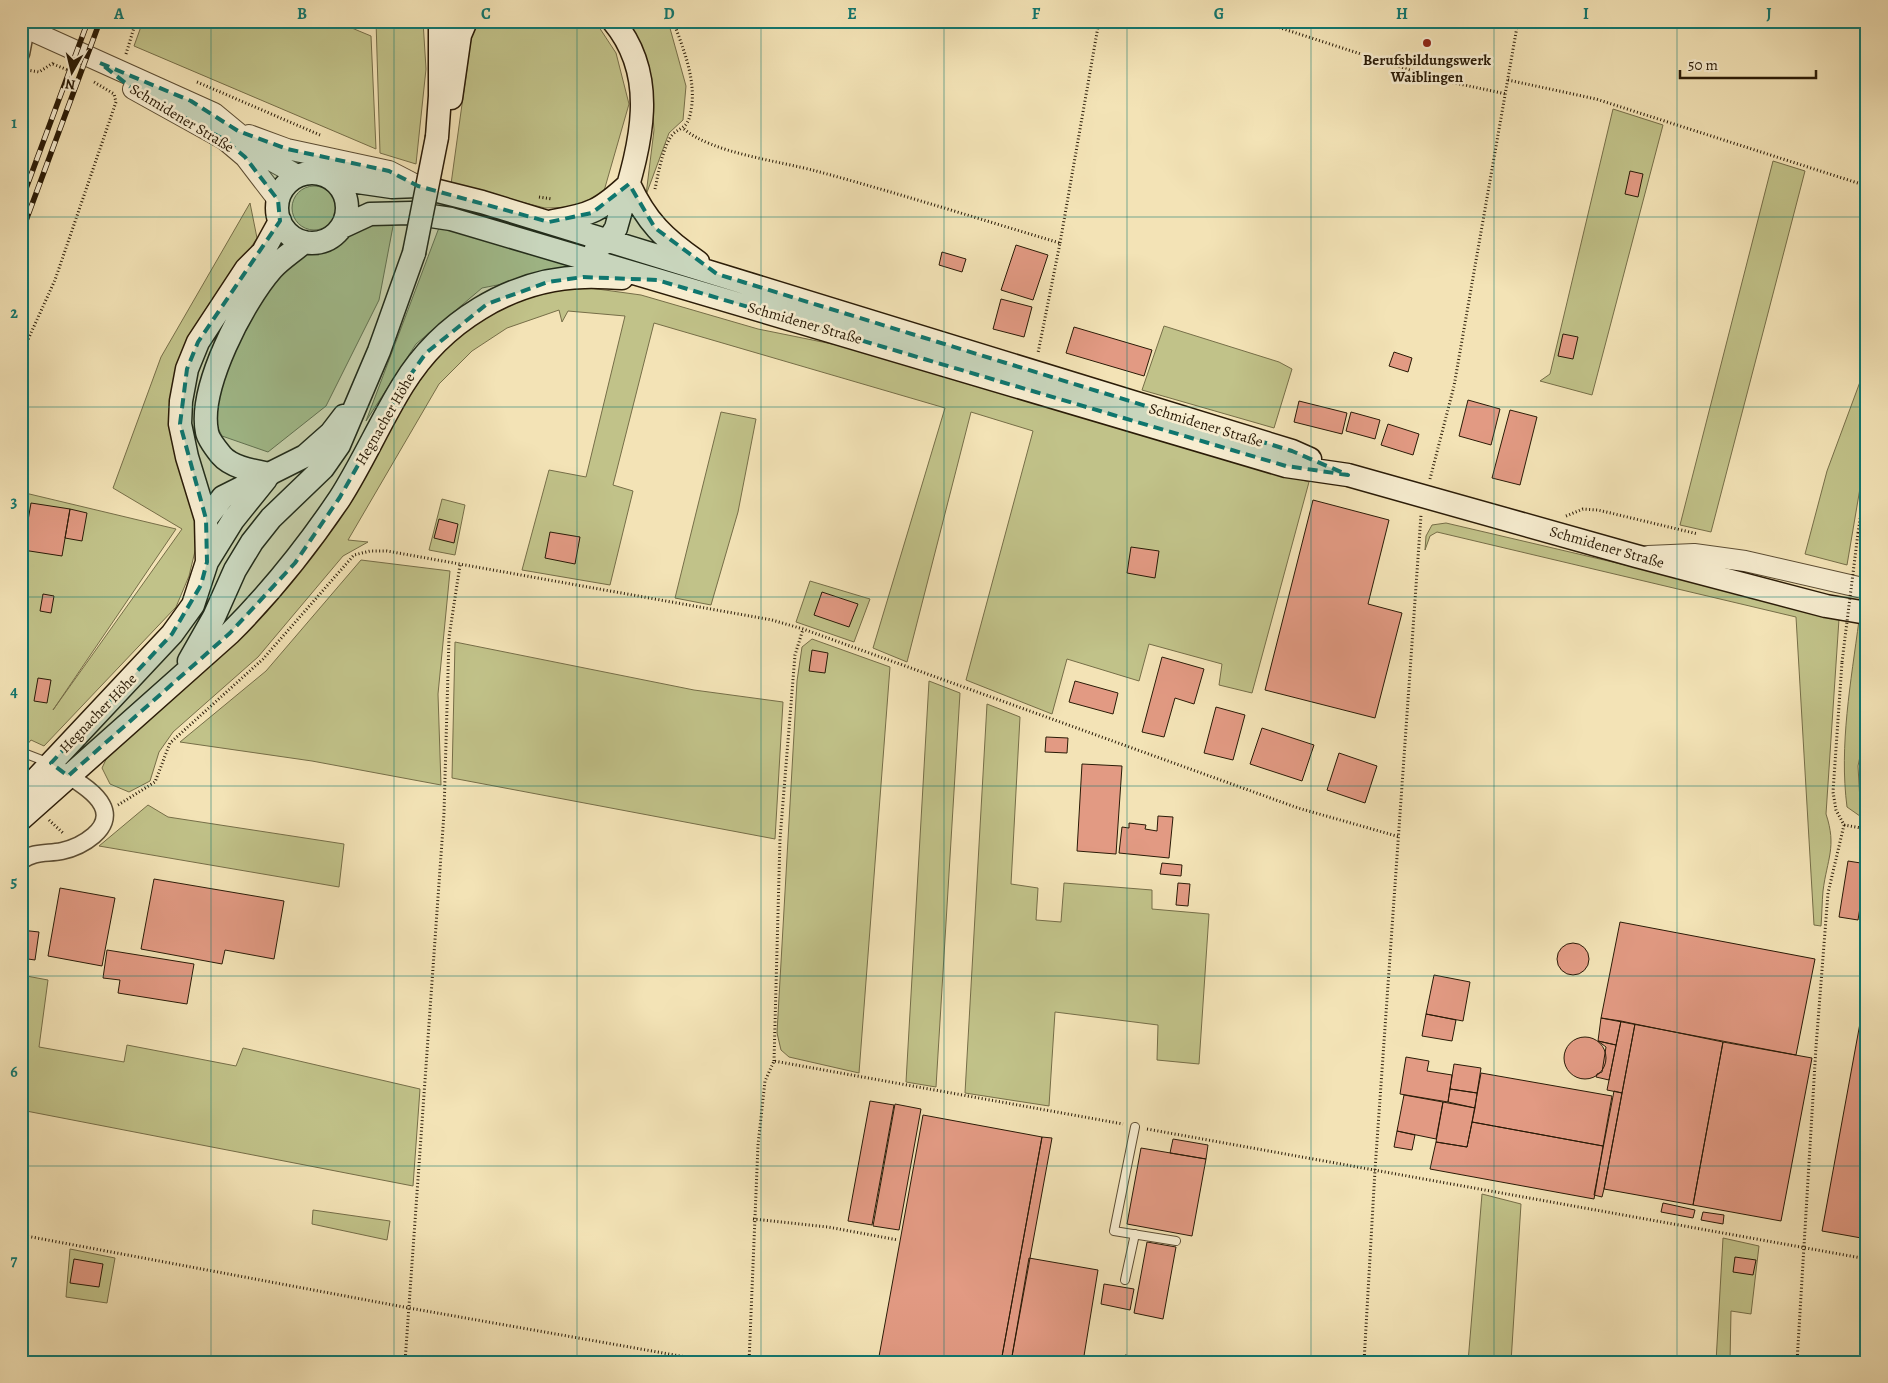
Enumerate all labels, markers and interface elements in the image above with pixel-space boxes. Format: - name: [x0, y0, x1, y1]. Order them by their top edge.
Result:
- text: A: [113, 3, 125, 25]
- text: B: [297, 3, 307, 25]
- text: C: [481, 3, 491, 25]
- text: D: [663, 3, 675, 25]
- text: E: [847, 3, 857, 25]
- text: F: [1032, 3, 1041, 25]
- text: G: [1214, 3, 1224, 25]
- text: H: [1396, 3, 1408, 25]
- text: I: [1583, 3, 1589, 25]
- text: J: [1766, 3, 1772, 25]
- marker: Berufsbildungswerk Waiblingen: [1421, 37, 1433, 49]
- north arrow: [48, 48, 98, 98]
- scale bar: [1680, 48, 1817, 80]
- place label: Berufsbildungswerk Waiblingen: [1363, 50, 1491, 87]
- text: 50 m: [1688, 55, 1718, 75]
- text: N: [64, 74, 77, 94]
- street label: Schmidener Straße: [126, 79, 238, 157]
- text: 1: [11, 112, 17, 134]
- street label: Schmidener Straße: [745, 297, 865, 349]
- text: 2: [10, 302, 18, 324]
- street label: Hegnacher Höhe: [351, 369, 420, 469]
- street label: Schmidener Straße: [1147, 398, 1266, 452]
- text: 3: [11, 491, 18, 513]
- street label: Schmidener Straße: [1547, 521, 1667, 573]
- street label: Hegnacher Höhe: [55, 669, 141, 757]
- text: 4: [10, 681, 18, 703]
- text: 5: [11, 871, 18, 893]
- text: 6: [10, 1061, 18, 1083]
- text: 7: [11, 1250, 18, 1272]

